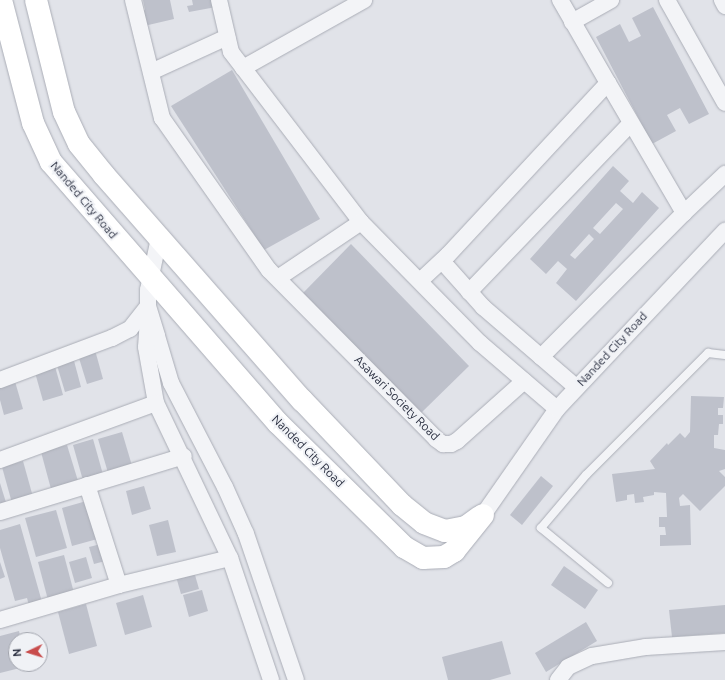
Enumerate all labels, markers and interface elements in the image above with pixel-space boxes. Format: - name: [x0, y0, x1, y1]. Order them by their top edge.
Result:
- street label: Nanded City Road: [48, 159, 120, 241]
- street label: Nanded City Road: [574, 309, 650, 389]
- street label: Asawari Society Road: [351, 352, 443, 444]
- street label: Nanded City Road: [269, 412, 347, 490]
- north arrow: [8, 632, 48, 672]
- text: N: [11, 648, 23, 657]

